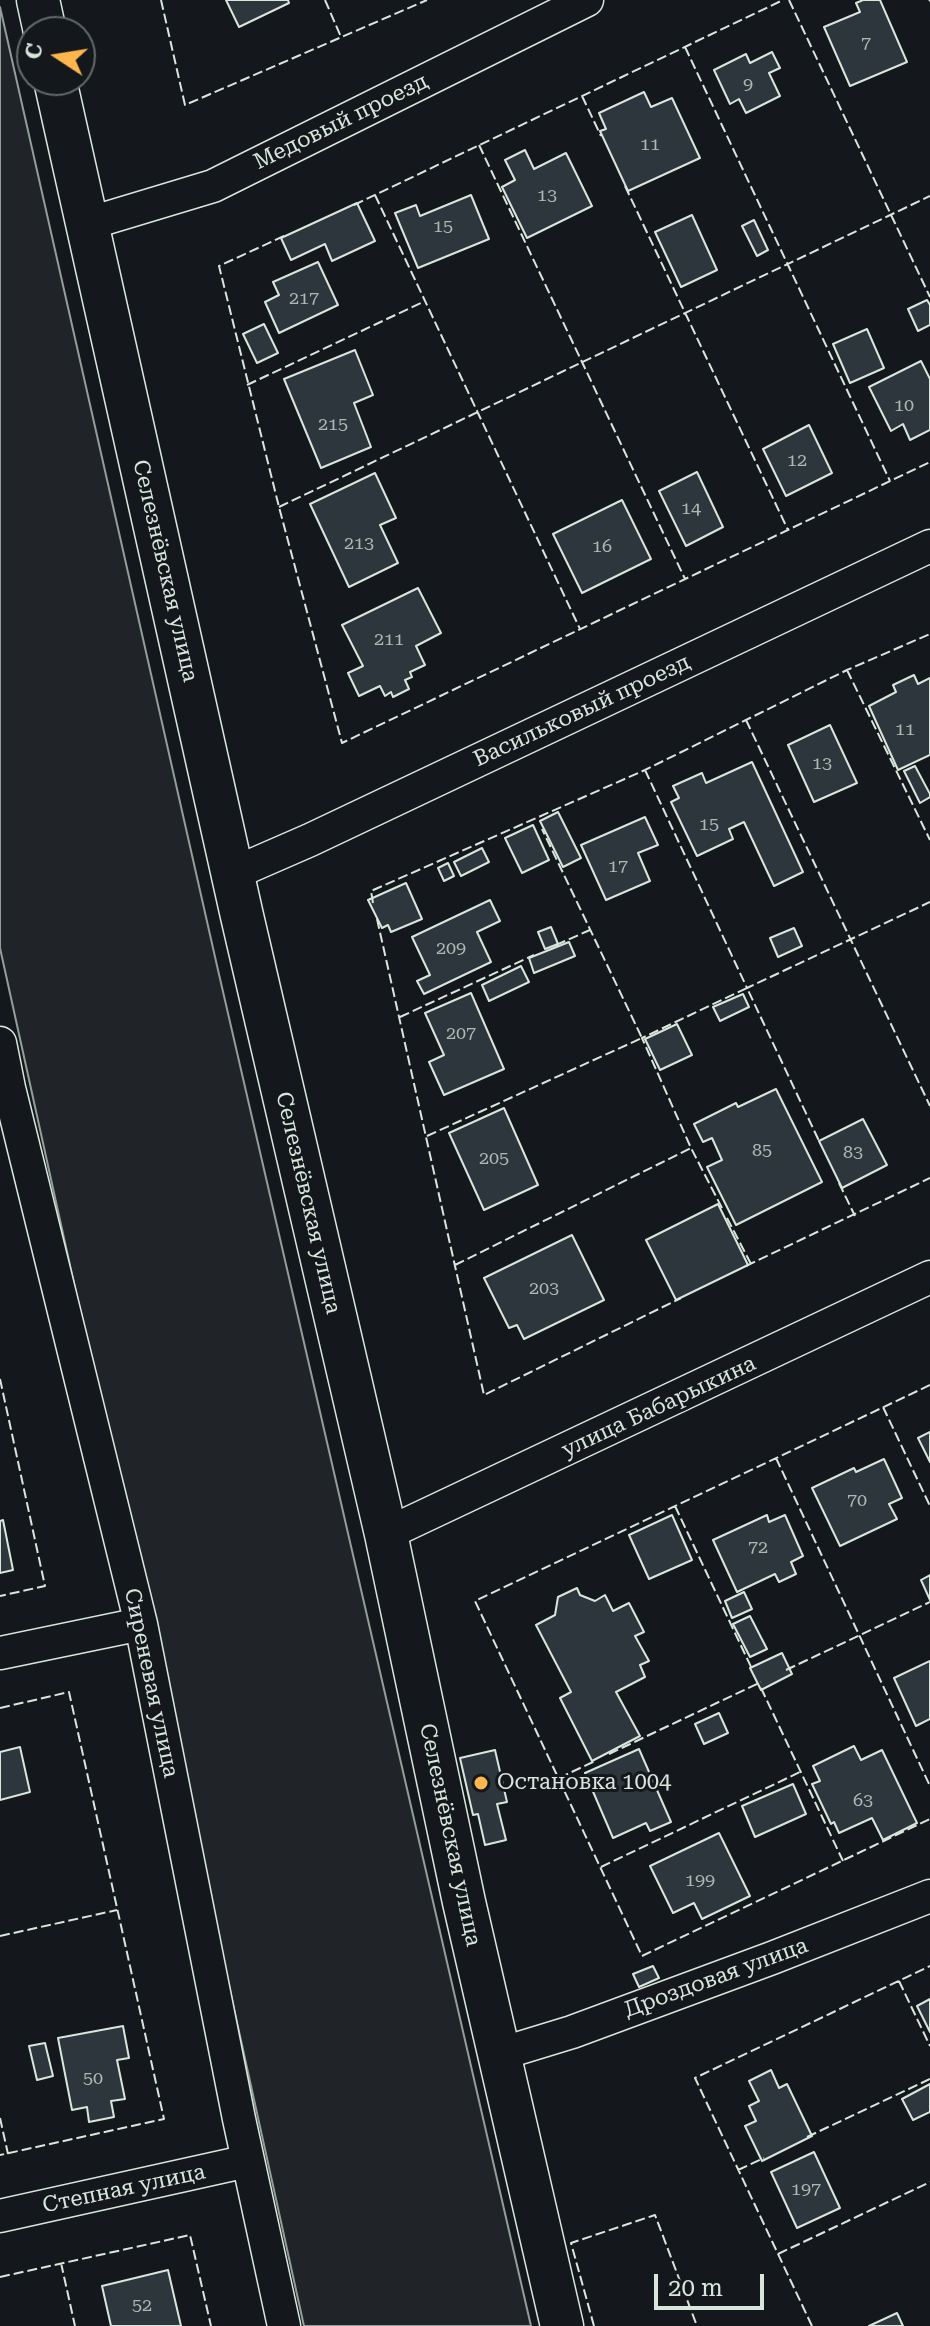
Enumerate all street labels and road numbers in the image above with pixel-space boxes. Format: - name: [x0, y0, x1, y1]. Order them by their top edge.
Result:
- street label: Медовый проезд: [250, 68, 432, 176]
- street label: Селезнёвская улица: [127, 457, 203, 685]
- street label: Васильковый проезд: [469, 649, 695, 773]
- street label: Селезнёвская улица: [270, 1089, 346, 1317]
- street label: улица Бабарыкина: [558, 1350, 760, 1464]
- street label: Сиреневая улица: [118, 1586, 184, 1780]
- street label: Селезнёвская улица: [413, 1721, 487, 1949]
- street label: Дроздовая улица: [620, 1932, 812, 2024]
- street label: Степная улица: [40, 2159, 208, 2219]

